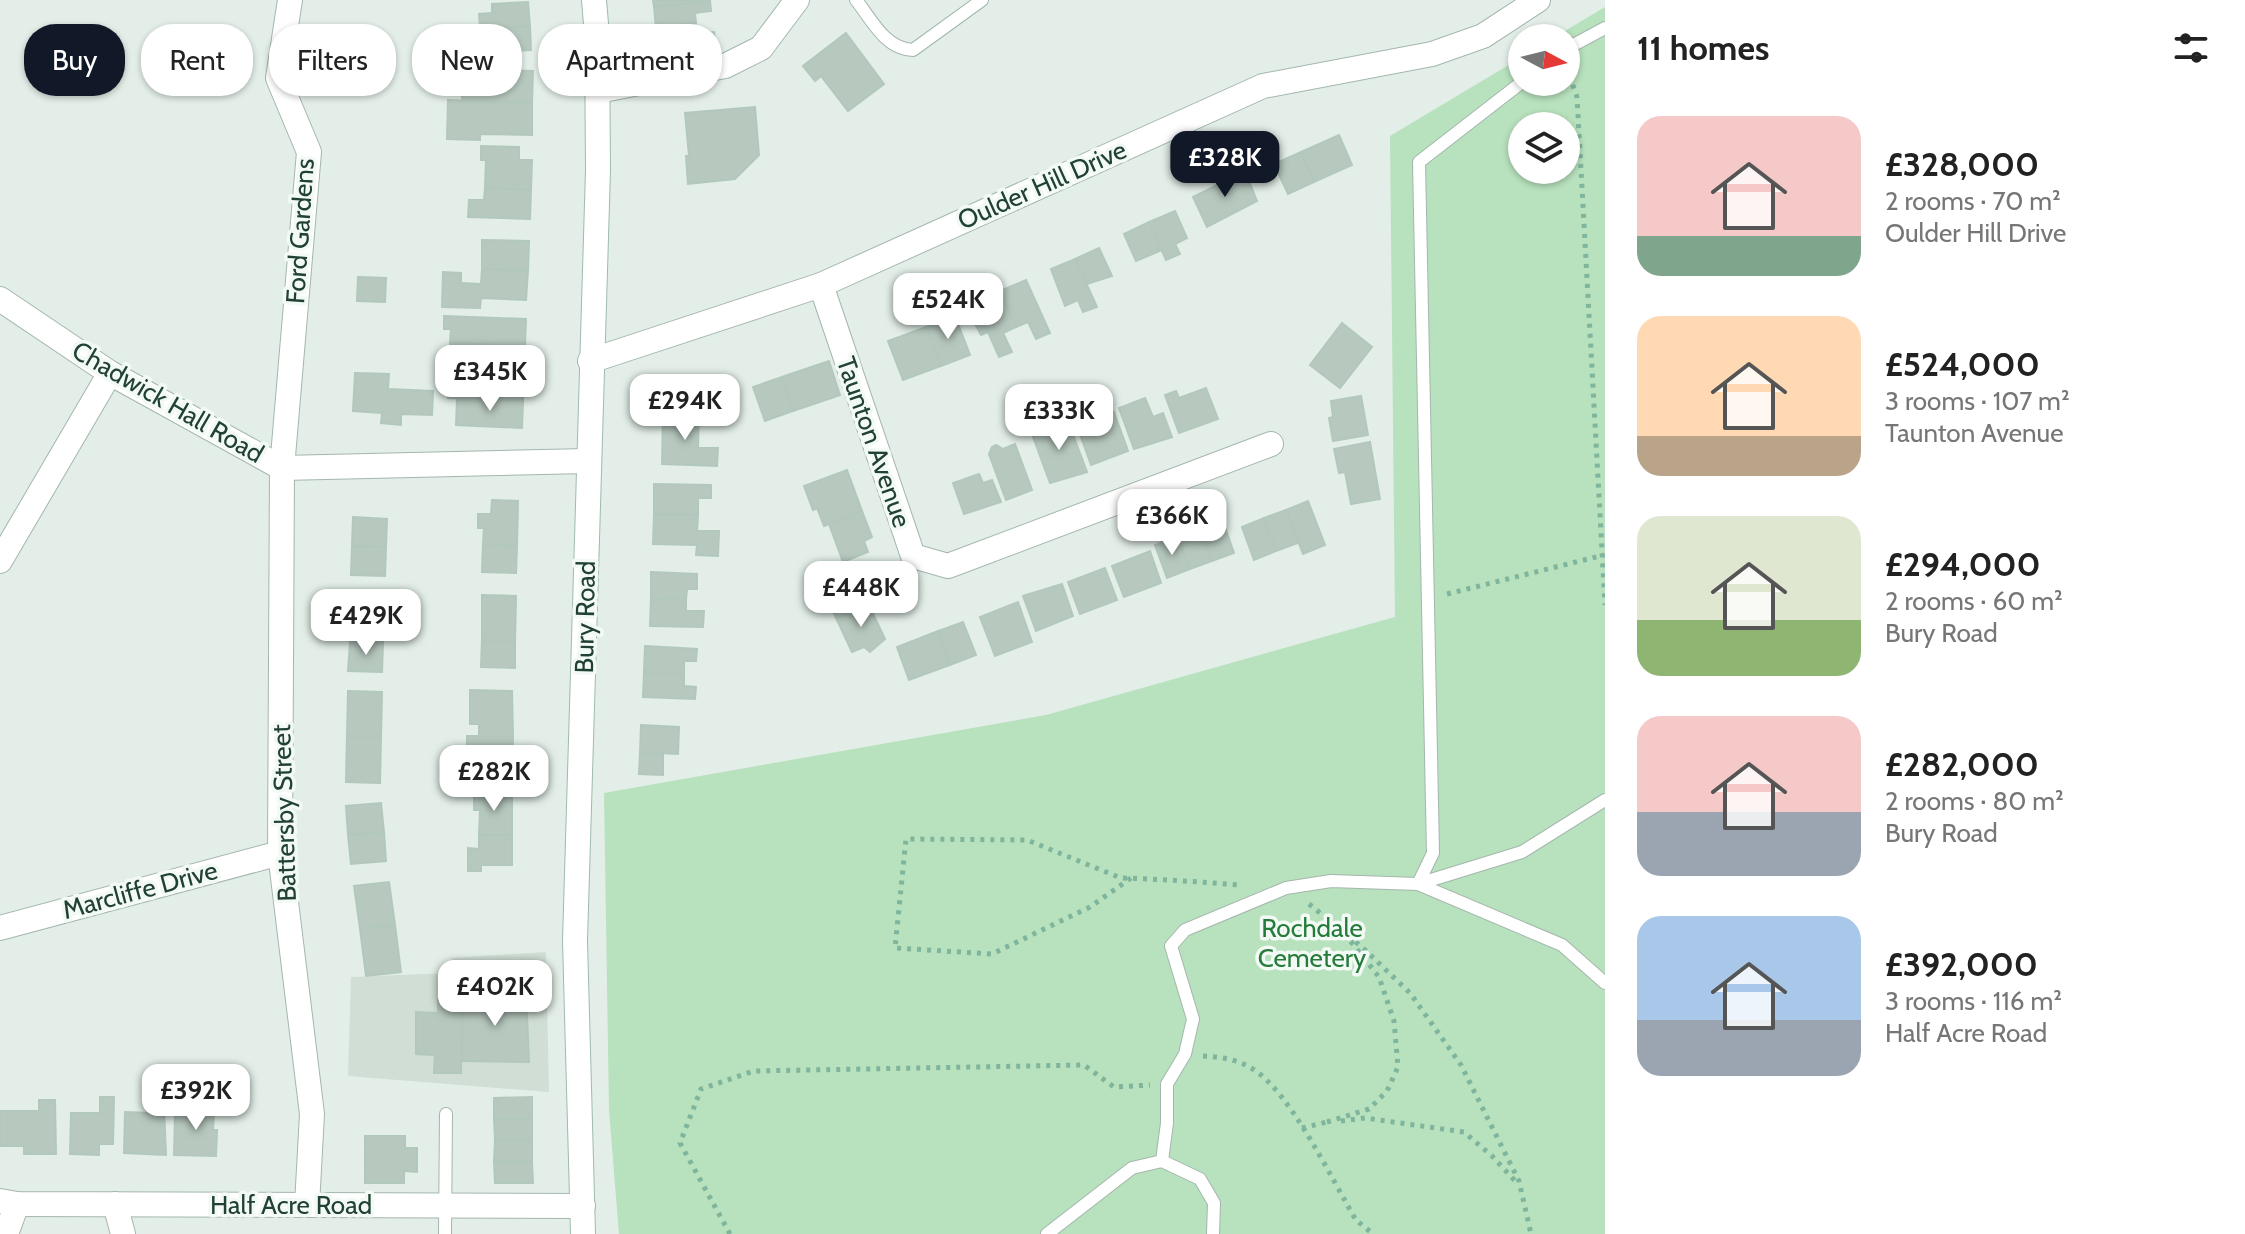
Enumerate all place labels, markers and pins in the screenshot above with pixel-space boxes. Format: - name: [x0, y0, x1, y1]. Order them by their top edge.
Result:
- pin: £328K: [1169, 131, 1281, 199]
- pin: £524K: [892, 273, 1004, 341]
- pin: £345K: [434, 345, 546, 413]
- pin: £294K: [629, 374, 741, 442]
- pin: £333K: [1003, 384, 1115, 452]
- pin: £366K: [1116, 489, 1228, 557]
- pin: £448K: [805, 561, 917, 629]
- pin: £429K: [310, 589, 422, 657]
- pin: £282K: [438, 745, 550, 813]
- pin: £402K: [439, 960, 551, 1028]
- pin: £392K: [140, 1064, 252, 1132]

